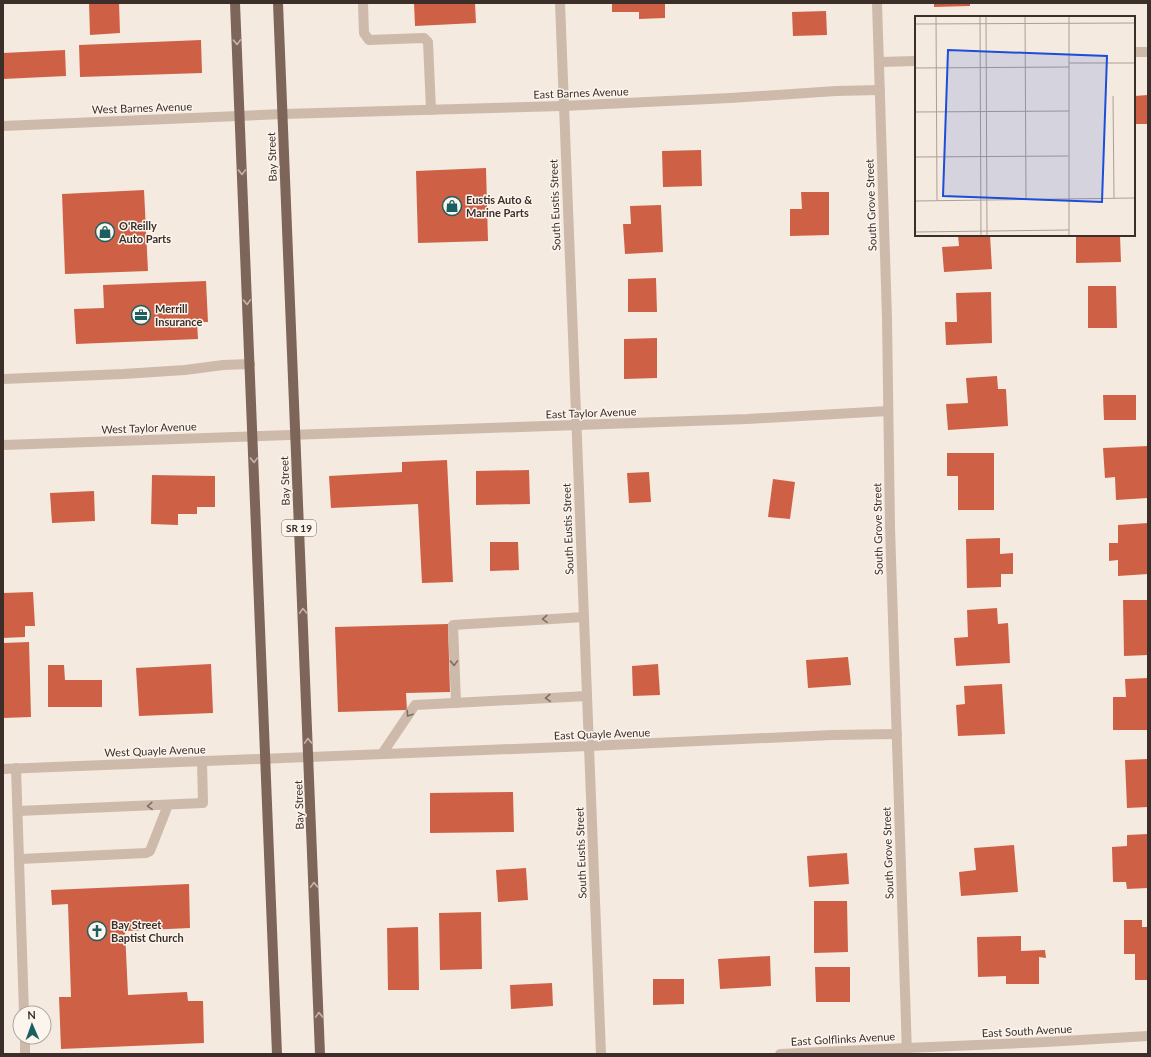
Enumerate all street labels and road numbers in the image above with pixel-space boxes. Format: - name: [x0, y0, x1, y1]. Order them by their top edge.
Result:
- street label: East Barnes Avenue: [533, 84, 629, 101]
- street label: West Barnes Avenue: [92, 99, 192, 116]
- street label: Bay Street: [264, 132, 279, 182]
- street label: South Eustis Street: [546, 159, 563, 251]
- street label: South Grove Street: [862, 159, 879, 251]
- street label: East Taylor Avenue: [545, 404, 637, 421]
- street label: West Taylor Avenue: [101, 419, 197, 436]
- street label: Bay Street: [277, 456, 292, 506]
- street label: South Eustis Street: [559, 483, 576, 575]
- street label: South Grove Street: [870, 483, 885, 575]
- road number: SR 19: [282, 520, 316, 536]
- street label: East Quayle Avenue: [554, 725, 651, 742]
- street label: West Quayle Avenue: [104, 742, 206, 759]
- street label: Bay Street: [291, 780, 306, 830]
- street label: South Eustis Street: [572, 807, 589, 899]
- street label: South Grove Street: [879, 807, 896, 899]
- street label: East South Avenue: [981, 1022, 1073, 1039]
- street label: East Golflinks Avenue: [790, 1029, 896, 1048]

